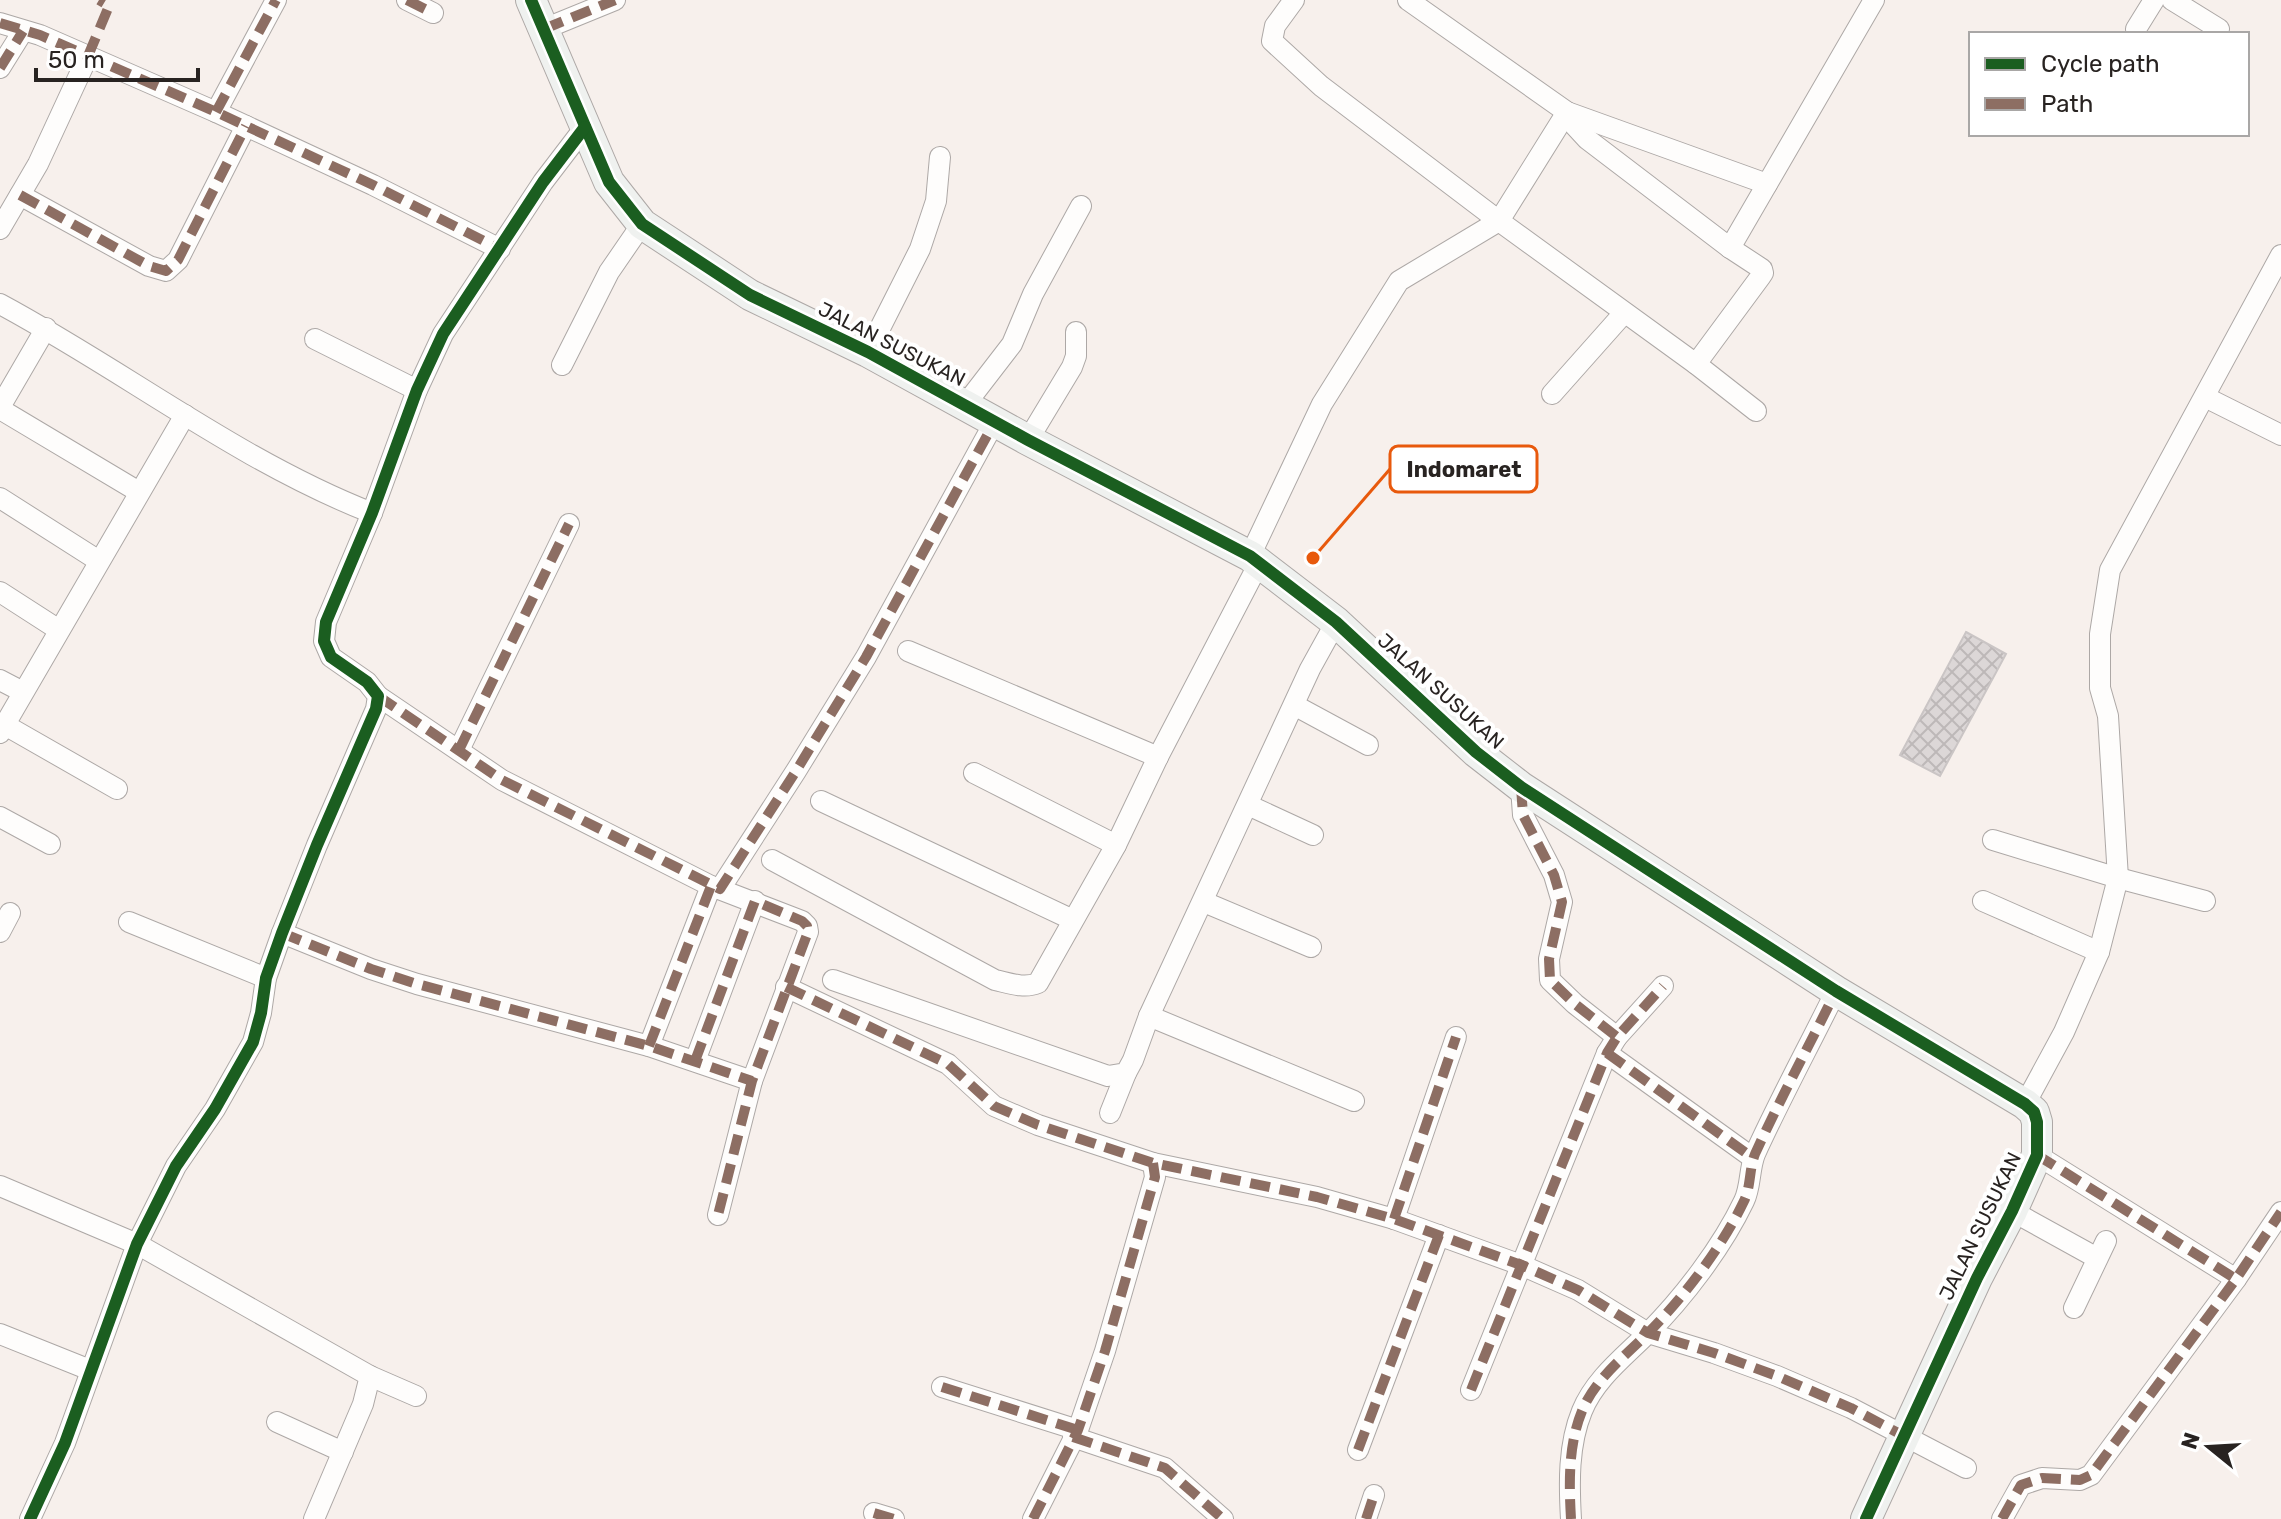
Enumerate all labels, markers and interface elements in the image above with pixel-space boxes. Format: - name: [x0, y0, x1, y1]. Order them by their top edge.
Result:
- scale bar: [36, 32, 198, 82]
- legend: [1969, 32, 2249, 136]
- text: 50 m: [48, 46, 105, 74]
- text: Cycle path: [2041, 50, 2160, 78]
- text: Path: [2041, 90, 2093, 118]
- street label: JALAN SUSUKAN: [815, 297, 969, 391]
- callout: Indomaret: [1390, 446, 1537, 492]
- text: Indomaret: [1407, 456, 1521, 483]
- street label: JALAN SUSUKAN: [1373, 628, 1509, 754]
- street label: JALAN SUSUKAN: [1934, 1148, 2026, 1304]
- north arrow: [2169, 1407, 2249, 1487]
- text: N: [2175, 1429, 2206, 1453]

